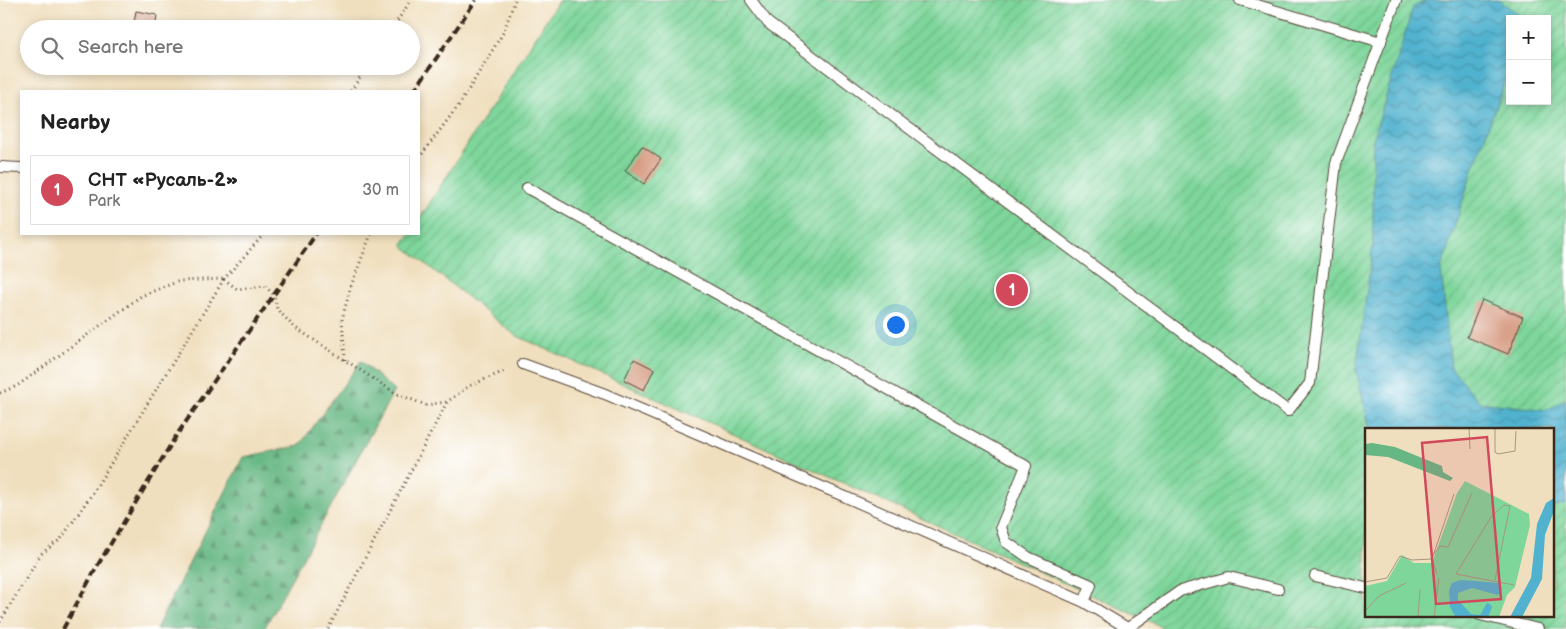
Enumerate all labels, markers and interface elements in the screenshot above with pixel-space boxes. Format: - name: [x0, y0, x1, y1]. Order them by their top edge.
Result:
- map controls: [1506, 15, 1551, 105]
- button: +: [1506, 15, 1551, 60]
- search box: [20, 20, 420, 75]
- icon: search: [38, 34, 66, 62]
- text: Search here: [78, 36, 183, 59]
- button: −: [1506, 60, 1551, 105]
- text: Nearby: [40, 110, 110, 135]
- text: СНТ «Русаль-2»: [88, 169, 238, 192]
- text: 1: [54, 181, 60, 200]
- text: 30 m: [362, 181, 399, 200]
- text: Park: [88, 192, 120, 211]
- pin: 1: [996, 271, 1028, 309]
- your location: [883, 312, 909, 338]
- inset map: [1365, 428, 1554, 616]

